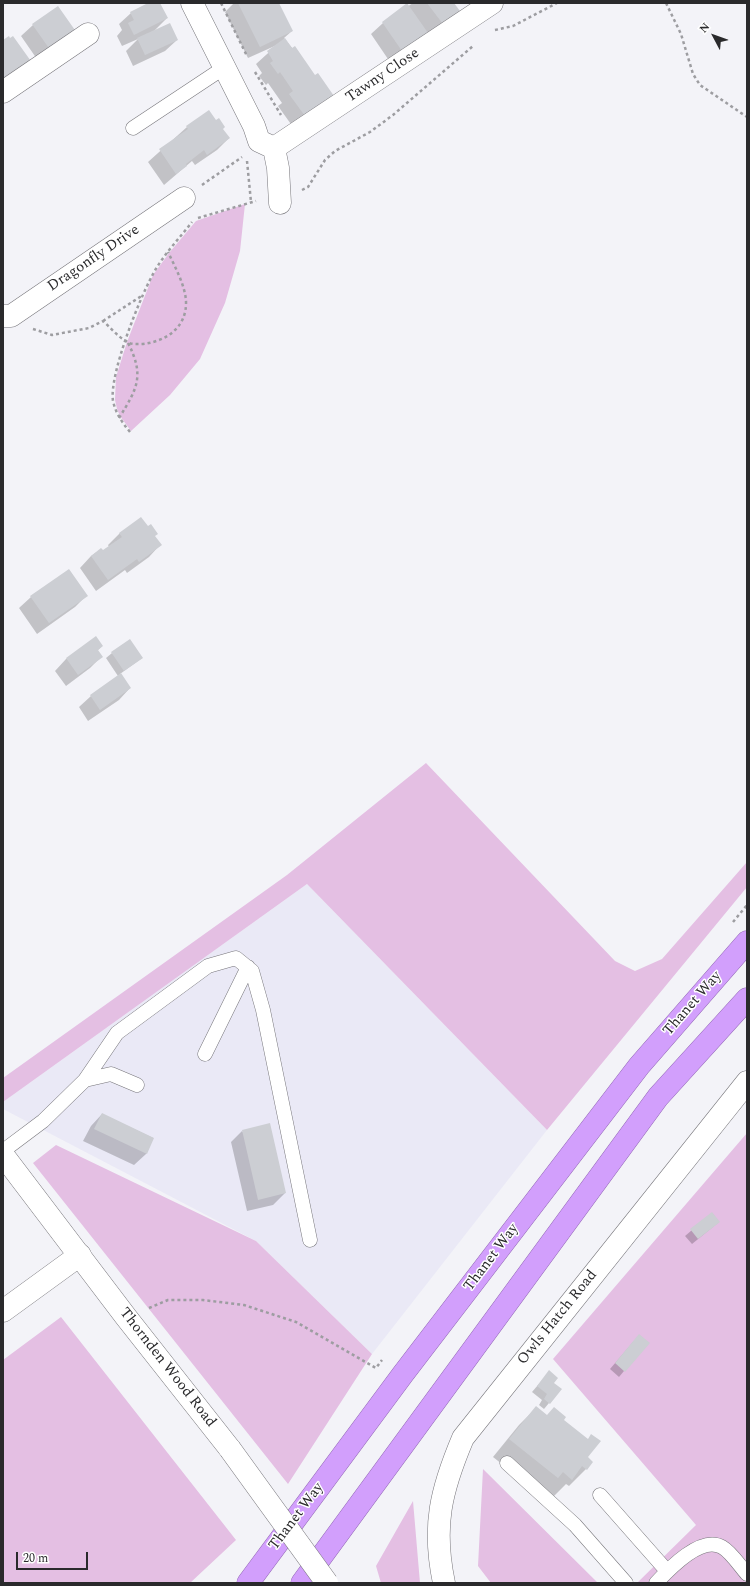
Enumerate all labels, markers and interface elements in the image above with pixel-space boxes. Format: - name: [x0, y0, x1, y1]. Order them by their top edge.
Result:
- north arrow: [694, 16, 734, 56]
- text: N: [695, 19, 714, 37]
- street label: Tawny Close: [343, 45, 423, 107]
- street label: Dragonfly Drive: [45, 222, 143, 296]
- street label: Thanet Way: [660, 968, 726, 1040]
- street label: Thanet Way: [461, 1221, 523, 1295]
- street label: Owls Hatch Road: [514, 1267, 602, 1369]
- street label: Thornden Wood Road: [115, 1305, 219, 1431]
- street label: Thanet Way: [266, 1480, 328, 1554]
- scale bar: [18, 1544, 90, 1570]
- text: 20 m: [23, 1549, 48, 1568]

